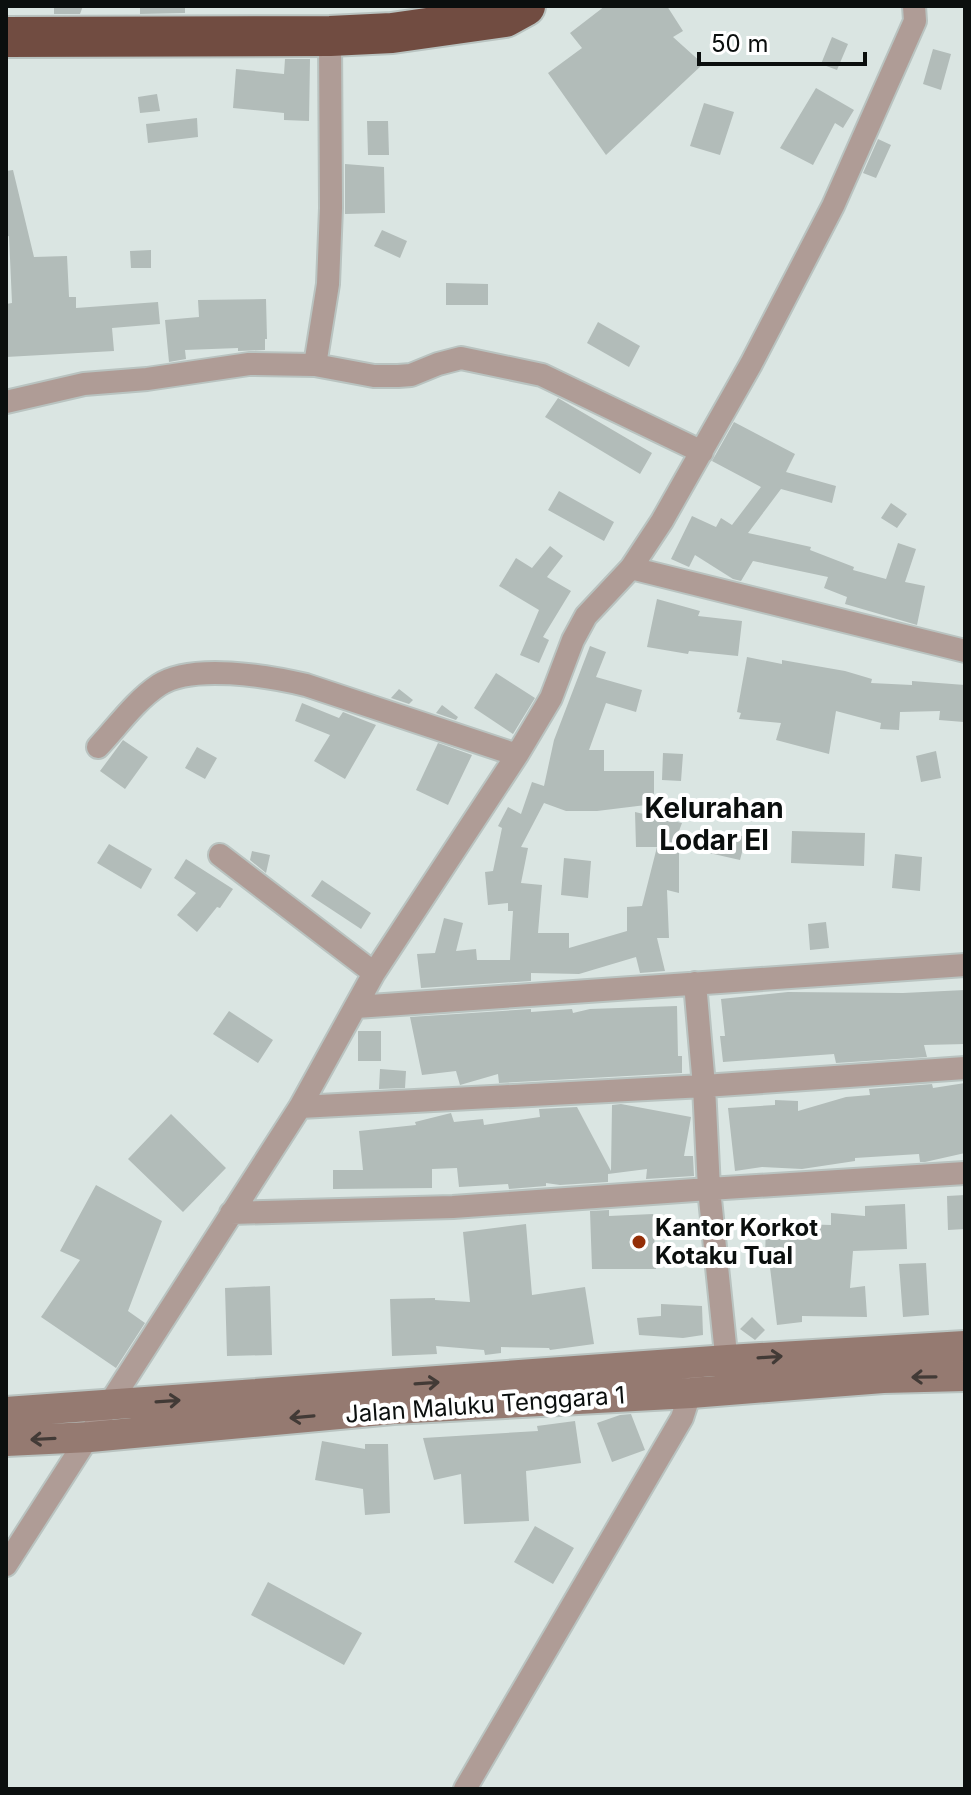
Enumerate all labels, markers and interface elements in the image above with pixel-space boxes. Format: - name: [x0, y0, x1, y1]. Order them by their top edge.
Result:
- scale bar: [699, 16, 865, 66]
- text: 50 m: [711, 29, 769, 58]
- district label: Kelurahan Lodar El: [644, 791, 784, 857]
- place label: Kantor Korkot Kotaku Tual: [655, 1213, 818, 1270]
- marker: Kantor Korkot Kotaku Tual: [630, 1233, 648, 1251]
- one-way arrow: [756, 1349, 783, 1364]
- one-way arrow: [911, 1369, 938, 1385]
- one-way arrow: [413, 1375, 440, 1390]
- street label: Jalan Maluku Tenggara 1: [344, 1380, 626, 1429]
- one-way arrow: [154, 1393, 181, 1408]
- one-way arrow: [289, 1410, 316, 1425]
- one-way arrow: [30, 1432, 57, 1447]

